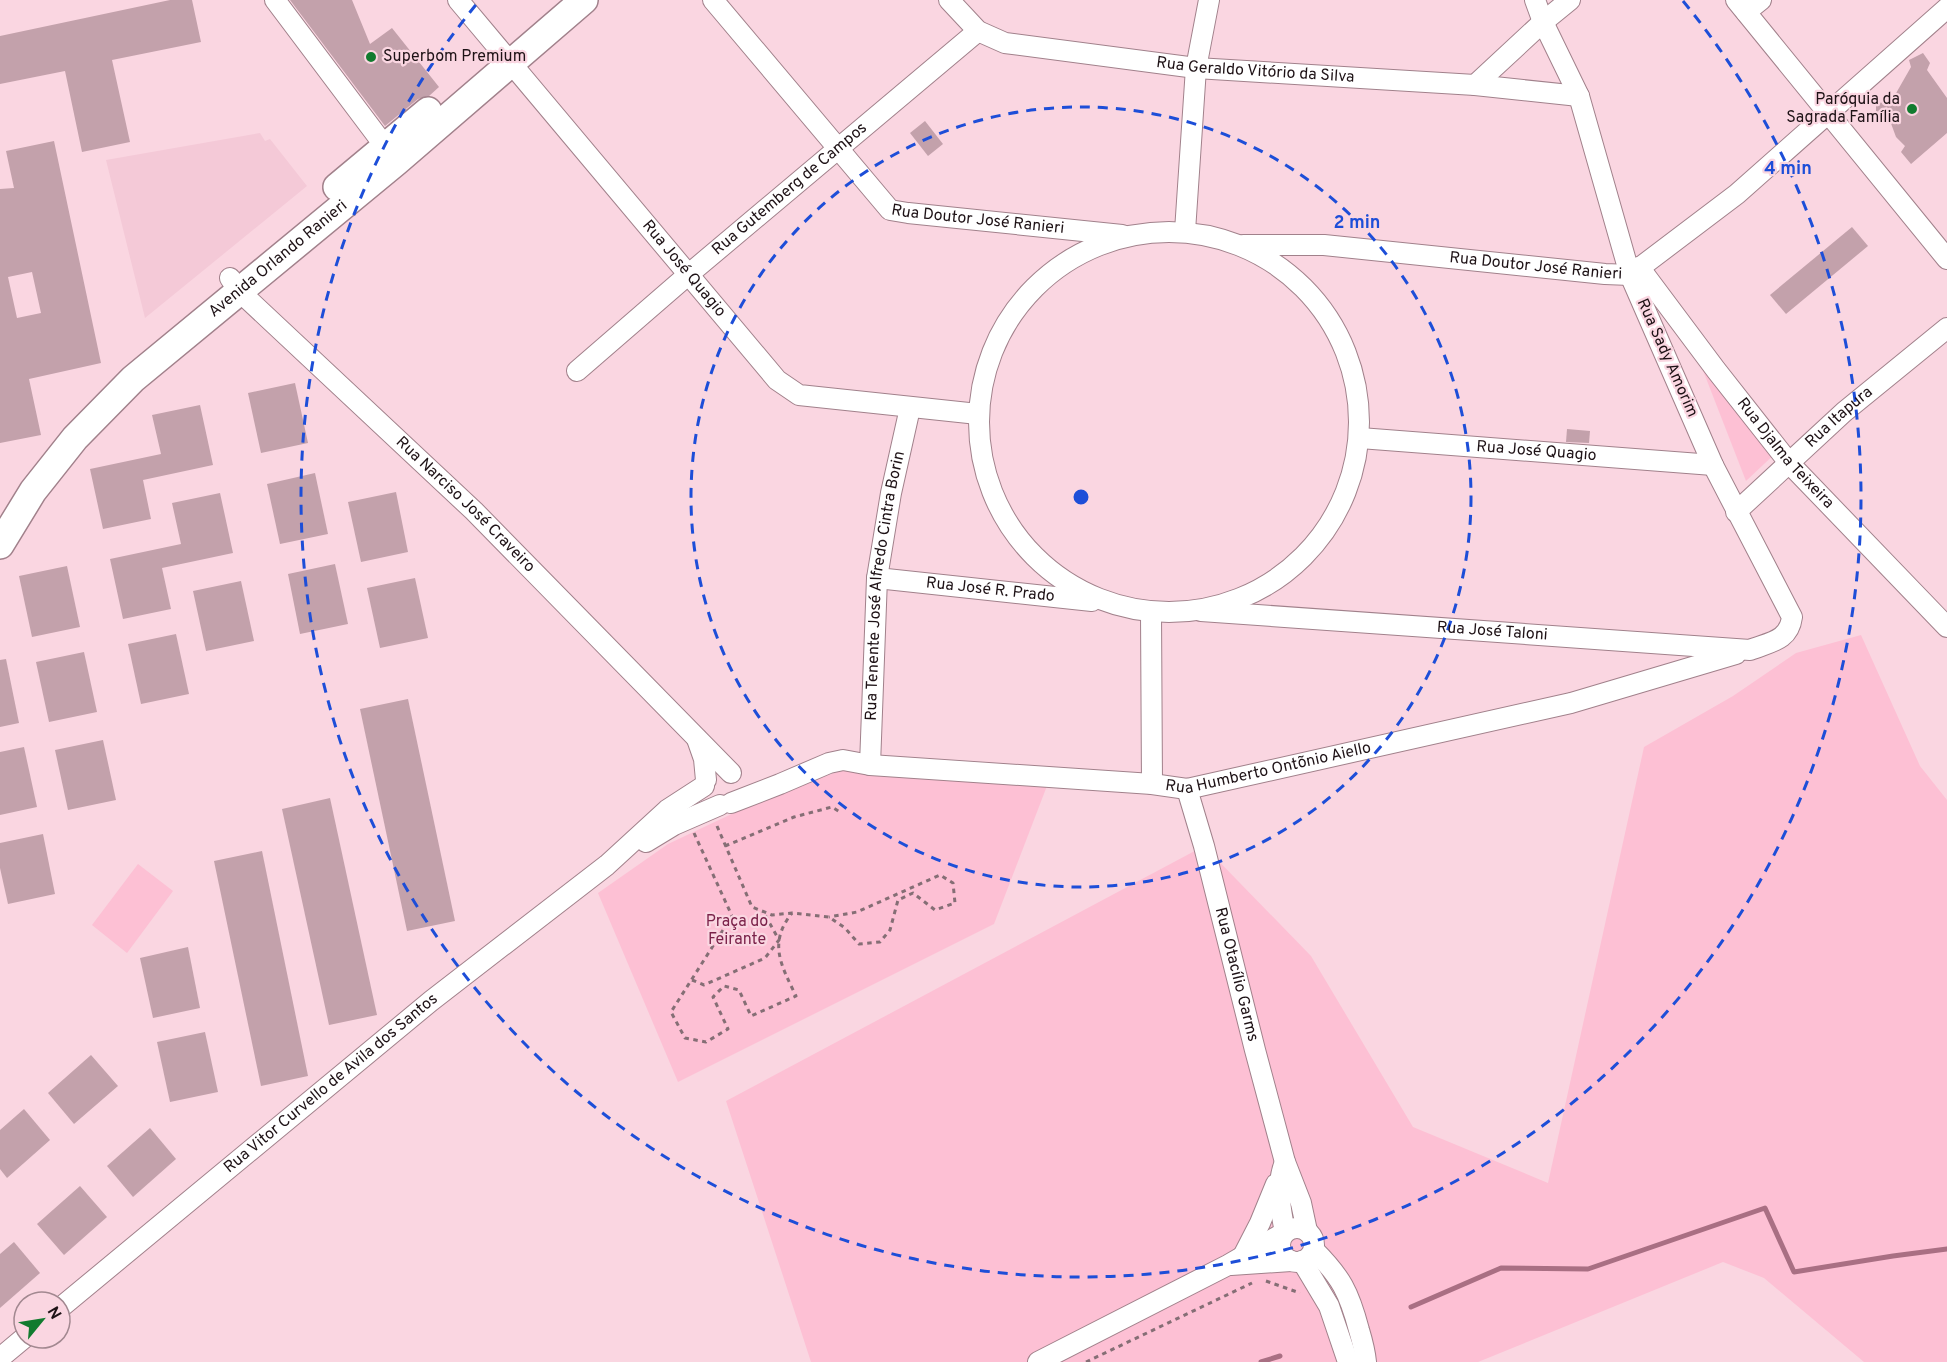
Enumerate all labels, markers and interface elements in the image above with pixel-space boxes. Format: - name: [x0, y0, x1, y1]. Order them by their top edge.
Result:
- place label: Superbom Premium: [383, 47, 526, 67]
- marker: Superbom Premium: [364, 50, 378, 64]
- street label: Rua Geraldo Vitório da Silva: [1155, 53, 1355, 88]
- place label: Paróquia da Sagrada Família: [1786, 90, 1900, 128]
- marker: Paróquia da Sagrada Família: [1905, 102, 1919, 116]
- street label: Rua Gutemberg de Campos: [708, 118, 871, 260]
- text: 4 min: [1764, 158, 1812, 181]
- street label: Avenida Orlando Ranieri: [205, 196, 352, 322]
- street label: Rua Doutor José Ranieri: [890, 200, 1065, 239]
- text: 2 min: [1333, 212, 1381, 235]
- street label: Rua José Quagio: [637, 216, 730, 321]
- street label: Rua Doutor José Ranieri: [1448, 248, 1623, 285]
- street label: Rua Sady Amorim: [1632, 296, 1702, 420]
- street label: Rua Itapura: [1801, 382, 1877, 453]
- street label: Rua Djalma Teixeira: [1732, 394, 1838, 513]
- street label: Rua Narciso José Craveiro: [391, 433, 539, 577]
- street label: Rua José Quagio: [1476, 437, 1597, 466]
- street label: Rua Tenente José Alfredo Cintra Borin: [862, 449, 910, 721]
- centre of rings: [1071, 487, 1091, 507]
- street label: Rua José R. Prado: [925, 573, 1056, 607]
- street label: Rua José Taloni: [1436, 618, 1548, 646]
- street label: Rua Humberto Ontõnio Aiello: [1164, 738, 1373, 799]
- street label: Rua Otacílio Garms: [1210, 905, 1263, 1044]
- park label: Praça do Feirante: [706, 912, 768, 950]
- street label: Rua Vitor Curvello de Avila dos Santos: [220, 989, 442, 1178]
- north arrow: [12, 1290, 72, 1350]
- text: N: [42, 1304, 65, 1323]

